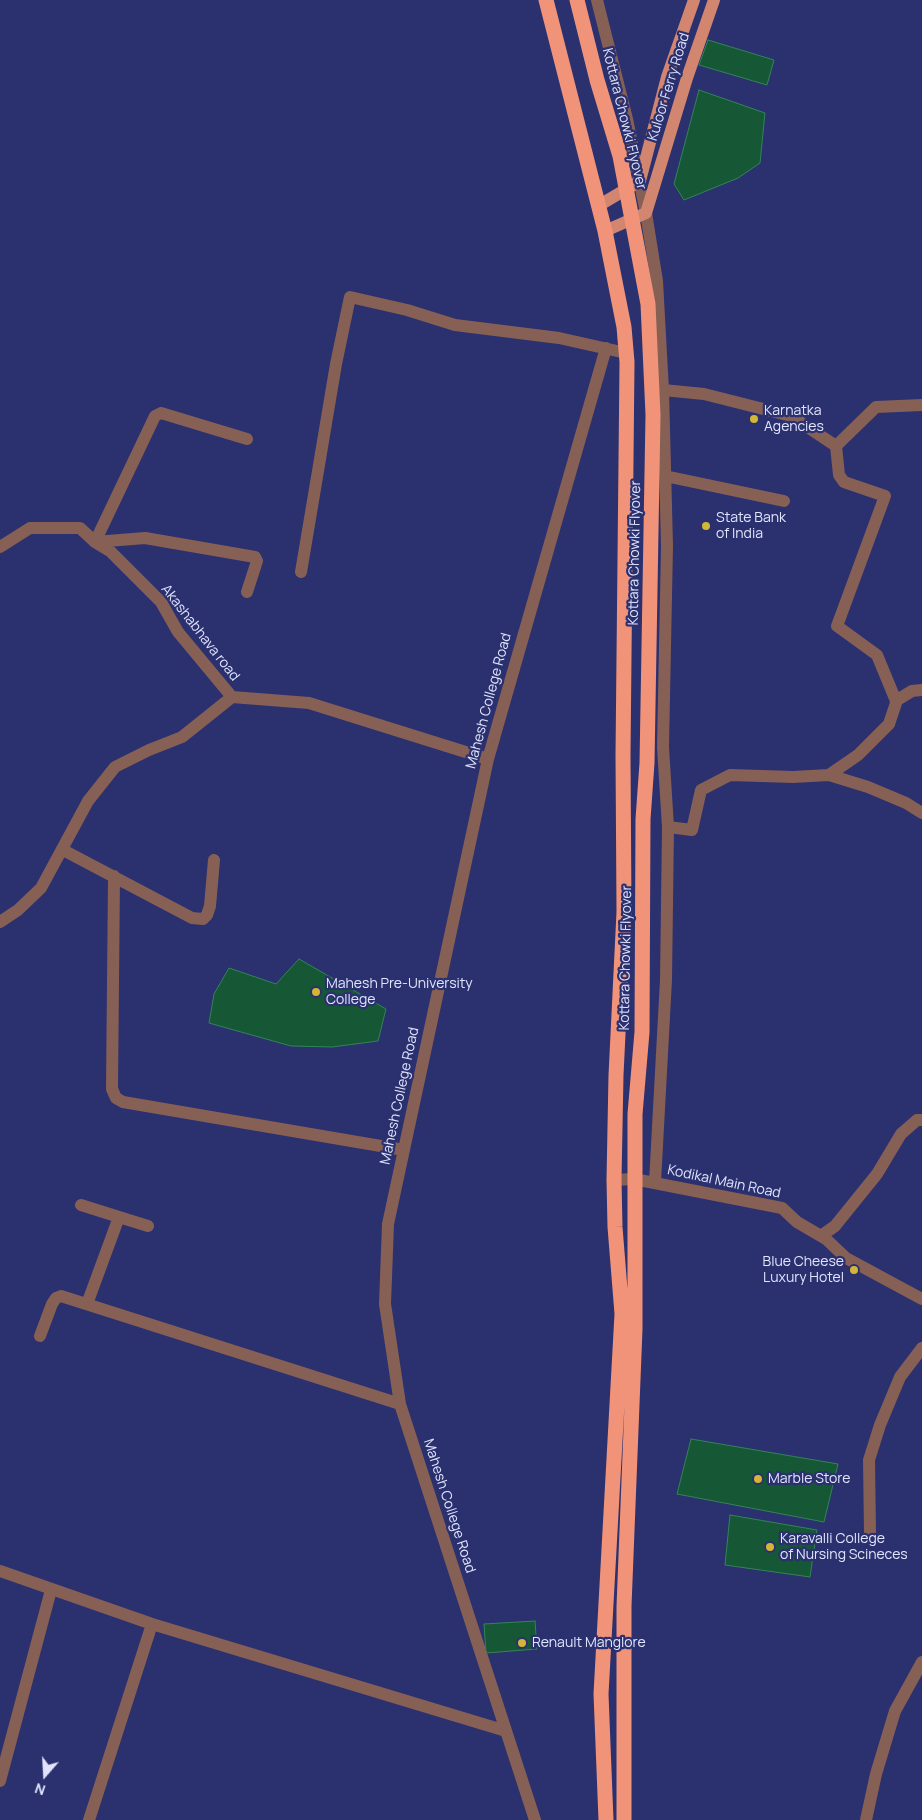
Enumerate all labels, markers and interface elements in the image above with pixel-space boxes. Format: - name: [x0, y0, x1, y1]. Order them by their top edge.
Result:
- street label: Kuloor Ferry Road: [645, 31, 693, 143]
- street label: Kottara Chowki Flyover: [598, 47, 650, 191]
- place label: Karnatka Agencies: [764, 403, 824, 436]
- marker: Karnatka Agencies: [748, 413, 760, 425]
- street label: Kottara Chowki Flyover: [625, 480, 645, 626]
- place label: State Bank of India: [716, 510, 786, 542]
- marker: State Bank of India: [700, 520, 712, 532]
- street label: Akashabhava road: [157, 581, 243, 685]
- street label: Mahesh College Road: [463, 631, 515, 771]
- street label: Kottara Chowki Flyover: [616, 885, 636, 1031]
- place label: Mahesh Pre-University College: [326, 976, 473, 1009]
- marker: Mahesh Pre-University College: [310, 986, 322, 998]
- street label: Mahesh College Road: [377, 1026, 423, 1166]
- street label: Kodikal Main Road: [666, 1162, 782, 1202]
- place label: Blue Cheese Luxury Hotel: [763, 1254, 844, 1286]
- marker: Blue Cheese Luxury Hotel: [848, 1264, 860, 1276]
- street label: Mahesh College Road: [419, 1437, 479, 1575]
- place label: Marble Store: [768, 1471, 850, 1487]
- marker: Marble Store: [752, 1473, 764, 1485]
- place label: Karavalli College of Nursing Scineces: [780, 1531, 908, 1564]
- marker: Karavalli College of Nursing Scineces: [764, 1541, 776, 1553]
- place label: Renault Manglore: [532, 1635, 646, 1651]
- marker: Renault Manglore: [516, 1637, 528, 1649]
- north arrow: [20, 1750, 70, 1800]
- text: N: [32, 1779, 48, 1800]

